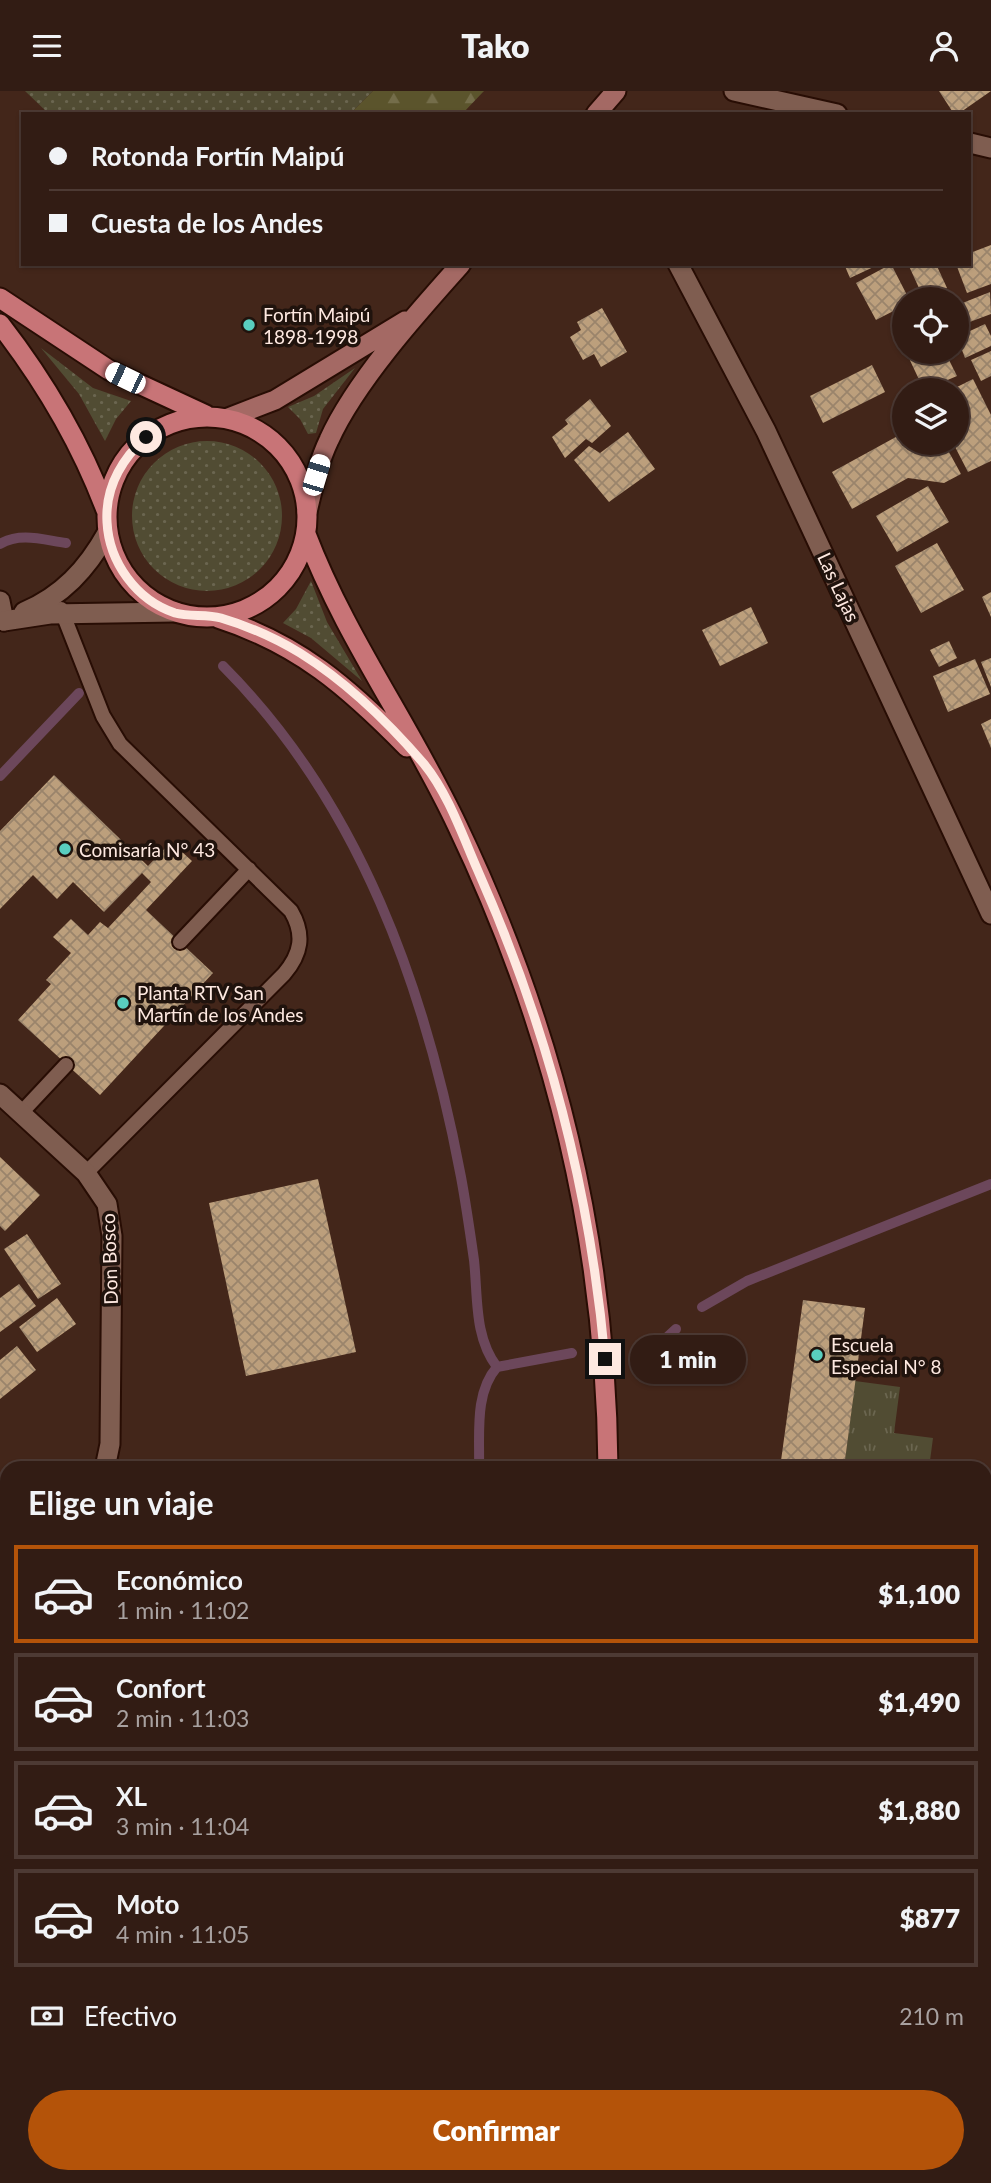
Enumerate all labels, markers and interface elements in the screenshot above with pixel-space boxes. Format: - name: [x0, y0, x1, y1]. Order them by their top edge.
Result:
- text: Tako: [461, 26, 530, 65]
- icon: menu: [28, 27, 66, 65]
- icon: person: [925, 27, 963, 65]
- text: Rotonda Fortín Maipú: [91, 140, 344, 172]
- text: Cuesta de los Andes: [91, 207, 323, 239]
- map controls: [892, 287, 969, 455]
- button: locate: [892, 287, 969, 364]
- place label: Fortín Maipú 1898-1998: [263, 303, 370, 348]
- marker: Fortín Maipú 1898-1998: [241, 317, 257, 333]
- car: [102, 359, 149, 397]
- button: layers: [892, 378, 969, 455]
- route start: [130, 421, 162, 453]
- car: [300, 452, 333, 498]
- street label: Las Lajas: [813, 549, 865, 625]
- place label: Comisaría N° 43: [79, 838, 215, 861]
- marker: Comisaría N° 43: [57, 841, 73, 857]
- place label: Planta RTV San Martín de los Andes: [137, 981, 303, 1026]
- marker: Planta RTV San Martín de los Andes: [115, 995, 131, 1011]
- street label: Don Bosco: [96, 1213, 122, 1305]
- place label: Escuela Especial N° 8: [831, 1333, 941, 1378]
- callout: 1 min: [630, 1335, 745, 1383]
- route end: [589, 1343, 621, 1375]
- text: 1 min: [659, 1345, 717, 1373]
- marker: Escuela Especial N° 8: [809, 1347, 825, 1363]
- text: Elige un viaje: [28, 1483, 213, 1522]
- icon: car: [32, 1563, 95, 1626]
- text: Económico: [116, 1564, 243, 1596]
- text: $1,100: [878, 1578, 960, 1610]
- text: 1 min · 11:02: [116, 1596, 249, 1624]
- icon: car: [32, 1671, 95, 1734]
- text: Confort: [116, 1672, 206, 1704]
- text: $1,490: [878, 1686, 960, 1718]
- text: 2 min · 11:03: [116, 1704, 249, 1732]
- icon: car: [32, 1779, 95, 1842]
- text: XL: [116, 1780, 147, 1812]
- text: $1,880: [878, 1794, 960, 1826]
- text: 3 min · 11:04: [116, 1812, 249, 1840]
- icon: car: [32, 1887, 95, 1950]
- text: Moto: [116, 1888, 179, 1920]
- text: $877: [900, 1902, 960, 1934]
- text: 4 min · 11:05: [116, 1920, 249, 1948]
- icon: cash: [28, 1997, 66, 2035]
- text: Efectivo: [84, 2000, 177, 2032]
- text: 210 m: [899, 2002, 964, 2030]
- button: Confirmar: [28, 2090, 964, 2170]

